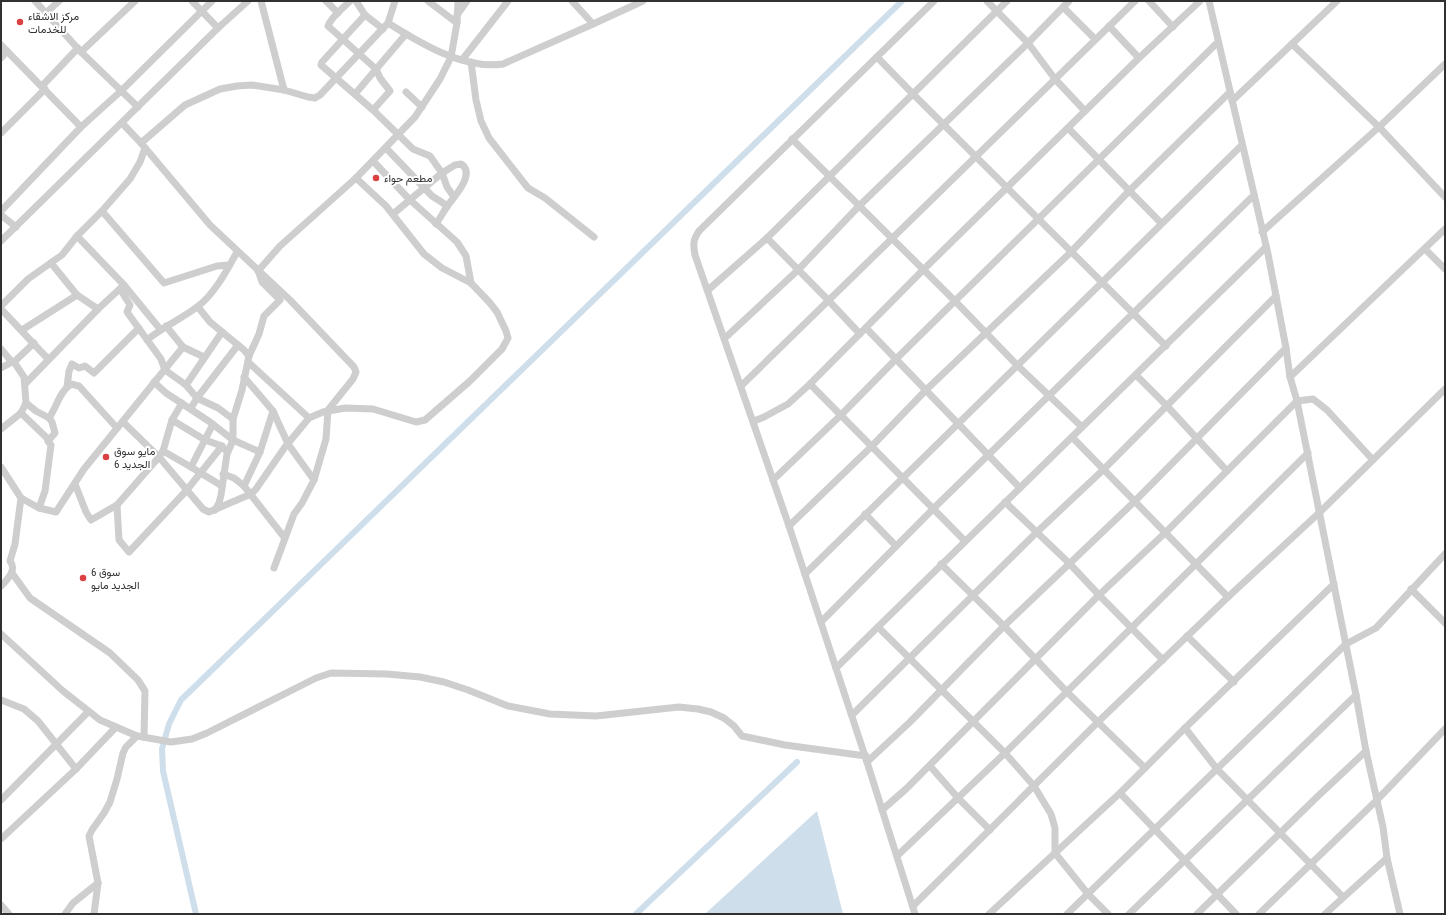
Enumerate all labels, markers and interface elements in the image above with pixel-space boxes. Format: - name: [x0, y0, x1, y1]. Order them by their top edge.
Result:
- place label: مركز الاشقاء للخدمات: [28, 10, 79, 36]
- marker: مركز الاشقاء للخدمات: [15, 17, 25, 27]
- place label: مطعم حواء: [384, 172, 432, 186]
- marker: مطعم حواء: [371, 173, 381, 183]
- place label: مايو سوق 6 الجديد: [114, 445, 155, 471]
- marker: مايو سوق 6 الجديد: [101, 452, 111, 462]
- place label: سوق 6 الجديد مايو: [91, 566, 140, 592]
- marker: سوق 6 الجديد مايو: [78, 573, 88, 583]

